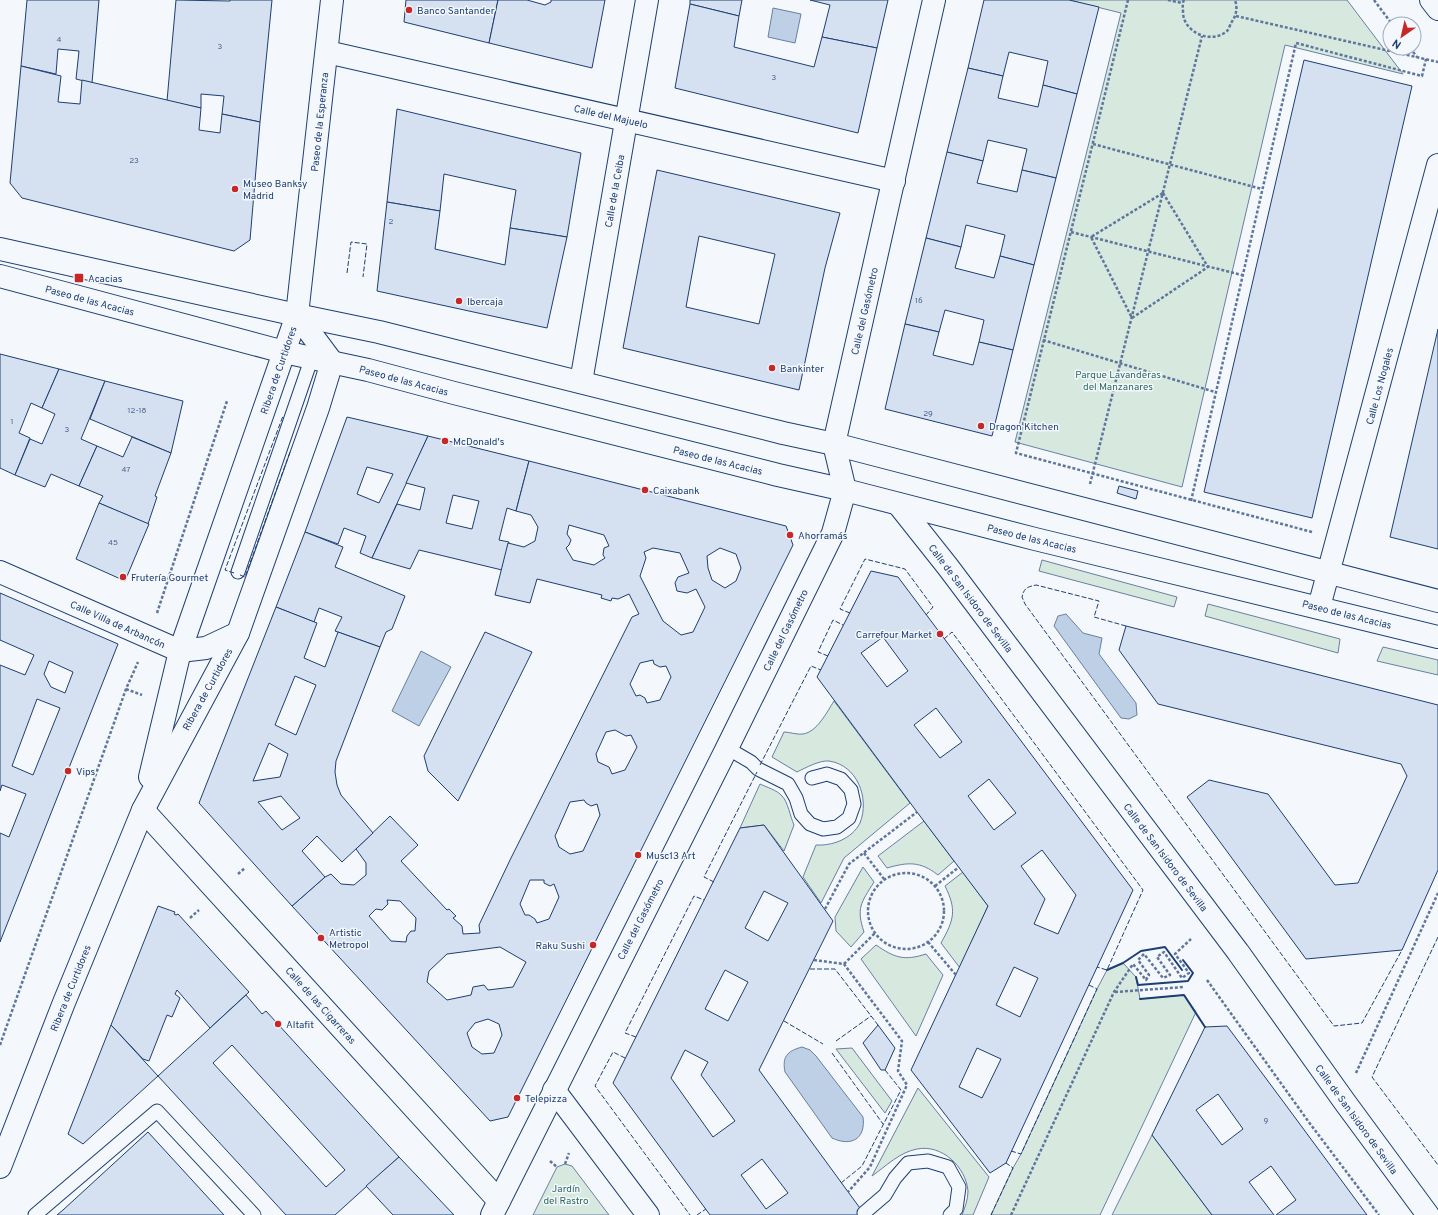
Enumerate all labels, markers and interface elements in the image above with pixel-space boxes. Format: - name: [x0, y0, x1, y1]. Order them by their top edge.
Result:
- marker: Banco Santander: [404, 5, 414, 15]
- place label: Banco Santander: [417, 5, 495, 18]
- north arrow: [1382, 16, 1422, 56]
- house number: 4: [57, 35, 62, 45]
- text: N: [1390, 35, 1404, 51]
- house number: 3: [218, 42, 223, 52]
- street label: Paseo de la Esperanza: [309, 72, 332, 172]
- house number: 3: [772, 73, 777, 83]
- street label: Calle del Majuelo: [572, 103, 649, 132]
- street label: Calle de la Ceiba: [603, 154, 628, 229]
- house number: 23: [129, 156, 139, 166]
- place label: Museo Banksy Madrid: [243, 178, 307, 203]
- marker: Museo Banksy Madrid: [230, 184, 240, 194]
- house number: 2: [389, 217, 394, 227]
- street label: Calle del Gasómetro: [849, 266, 882, 356]
- marker: Acacias: [73, 272, 85, 284]
- place label: Acacias: [88, 273, 123, 286]
- street label: Paseo de las Acacias: [44, 283, 136, 320]
- marker: Ibercaja: [454, 296, 464, 306]
- place label: Ibercaja: [467, 296, 503, 309]
- house number: 16: [915, 296, 923, 306]
- street label: Ribera de Curtidores: [258, 324, 301, 416]
- street label: Calle Los Nogales: [1364, 346, 1397, 426]
- street label: Paseo de las Acacias: [358, 363, 450, 400]
- marker: Bankinter: [767, 363, 777, 373]
- place label: Bankinter: [780, 363, 824, 376]
- park label: Parque Lavanderas del Manzanares: [1075, 369, 1161, 394]
- house number: 12-18: [128, 406, 147, 416]
- house number: 29: [923, 409, 933, 419]
- house number: 1: [11, 417, 13, 427]
- marker: Dragon Kitchen: [976, 421, 986, 431]
- place label: Dragon Kitchen: [989, 421, 1059, 434]
- house number: 3: [65, 425, 70, 435]
- marker: McDonald's: [440, 436, 450, 446]
- place label: McDonald's: [453, 436, 505, 449]
- street label: Paseo de las Acacias: [672, 444, 764, 479]
- house number: 47: [121, 465, 131, 475]
- marker: Caixabank: [640, 485, 650, 495]
- place label: Caixabank: [653, 485, 700, 498]
- street label: Paseo de las Acacias: [986, 522, 1078, 557]
- marker: Ahorramás: [785, 530, 795, 540]
- place label: Ahorramás: [798, 530, 848, 543]
- house number: 45: [108, 538, 118, 548]
- street label: Calle de San Isidoro de Sevilla: [925, 542, 1015, 656]
- marker: Frutería Gourmet: [118, 572, 128, 582]
- place label: Frutería Gourmet: [131, 572, 208, 585]
- street label: Calle del Gasómetro: [761, 587, 812, 674]
- street label: Calle Villa de Arbancón: [68, 598, 167, 652]
- street label: Paseo de las Acacias: [1301, 598, 1393, 633]
- place label: Carrefour Market: [856, 629, 932, 642]
- marker: Carrefour Market: [935, 629, 945, 639]
- street label: Ribera de Curtidores: [180, 646, 236, 733]
- marker: Vips: [63, 766, 73, 776]
- place label: Vips: [76, 766, 96, 779]
- street label: Calle de San Isidoro de Sevilla: [1120, 801, 1210, 915]
- marker: Musc13 Art: [633, 850, 643, 860]
- place label: Musc13 Art: [646, 850, 696, 863]
- street label: Calle del Gasómetro: [615, 876, 668, 962]
- place label: Artistic Metropol: [329, 927, 369, 952]
- marker: Artistic Metropol: [316, 933, 326, 943]
- place label: Raku Sushi: [536, 940, 585, 953]
- marker: Raku Sushi: [588, 940, 598, 950]
- street label: Ribera de Curtidores: [48, 943, 95, 1034]
- street label: Calle de las Cigarreras: [282, 965, 358, 1048]
- marker: Altafit: [273, 1019, 283, 1029]
- place label: Altafit: [286, 1019, 314, 1032]
- street label: Calle de San Isidoro de Sevilla: [1312, 1062, 1400, 1177]
- marker: Telepizza: [512, 1093, 522, 1103]
- place label: Telepizza: [525, 1093, 567, 1106]
- house number: 9: [1264, 1116, 1269, 1126]
- park label: Jardín del Rastro: [544, 1183, 589, 1208]

